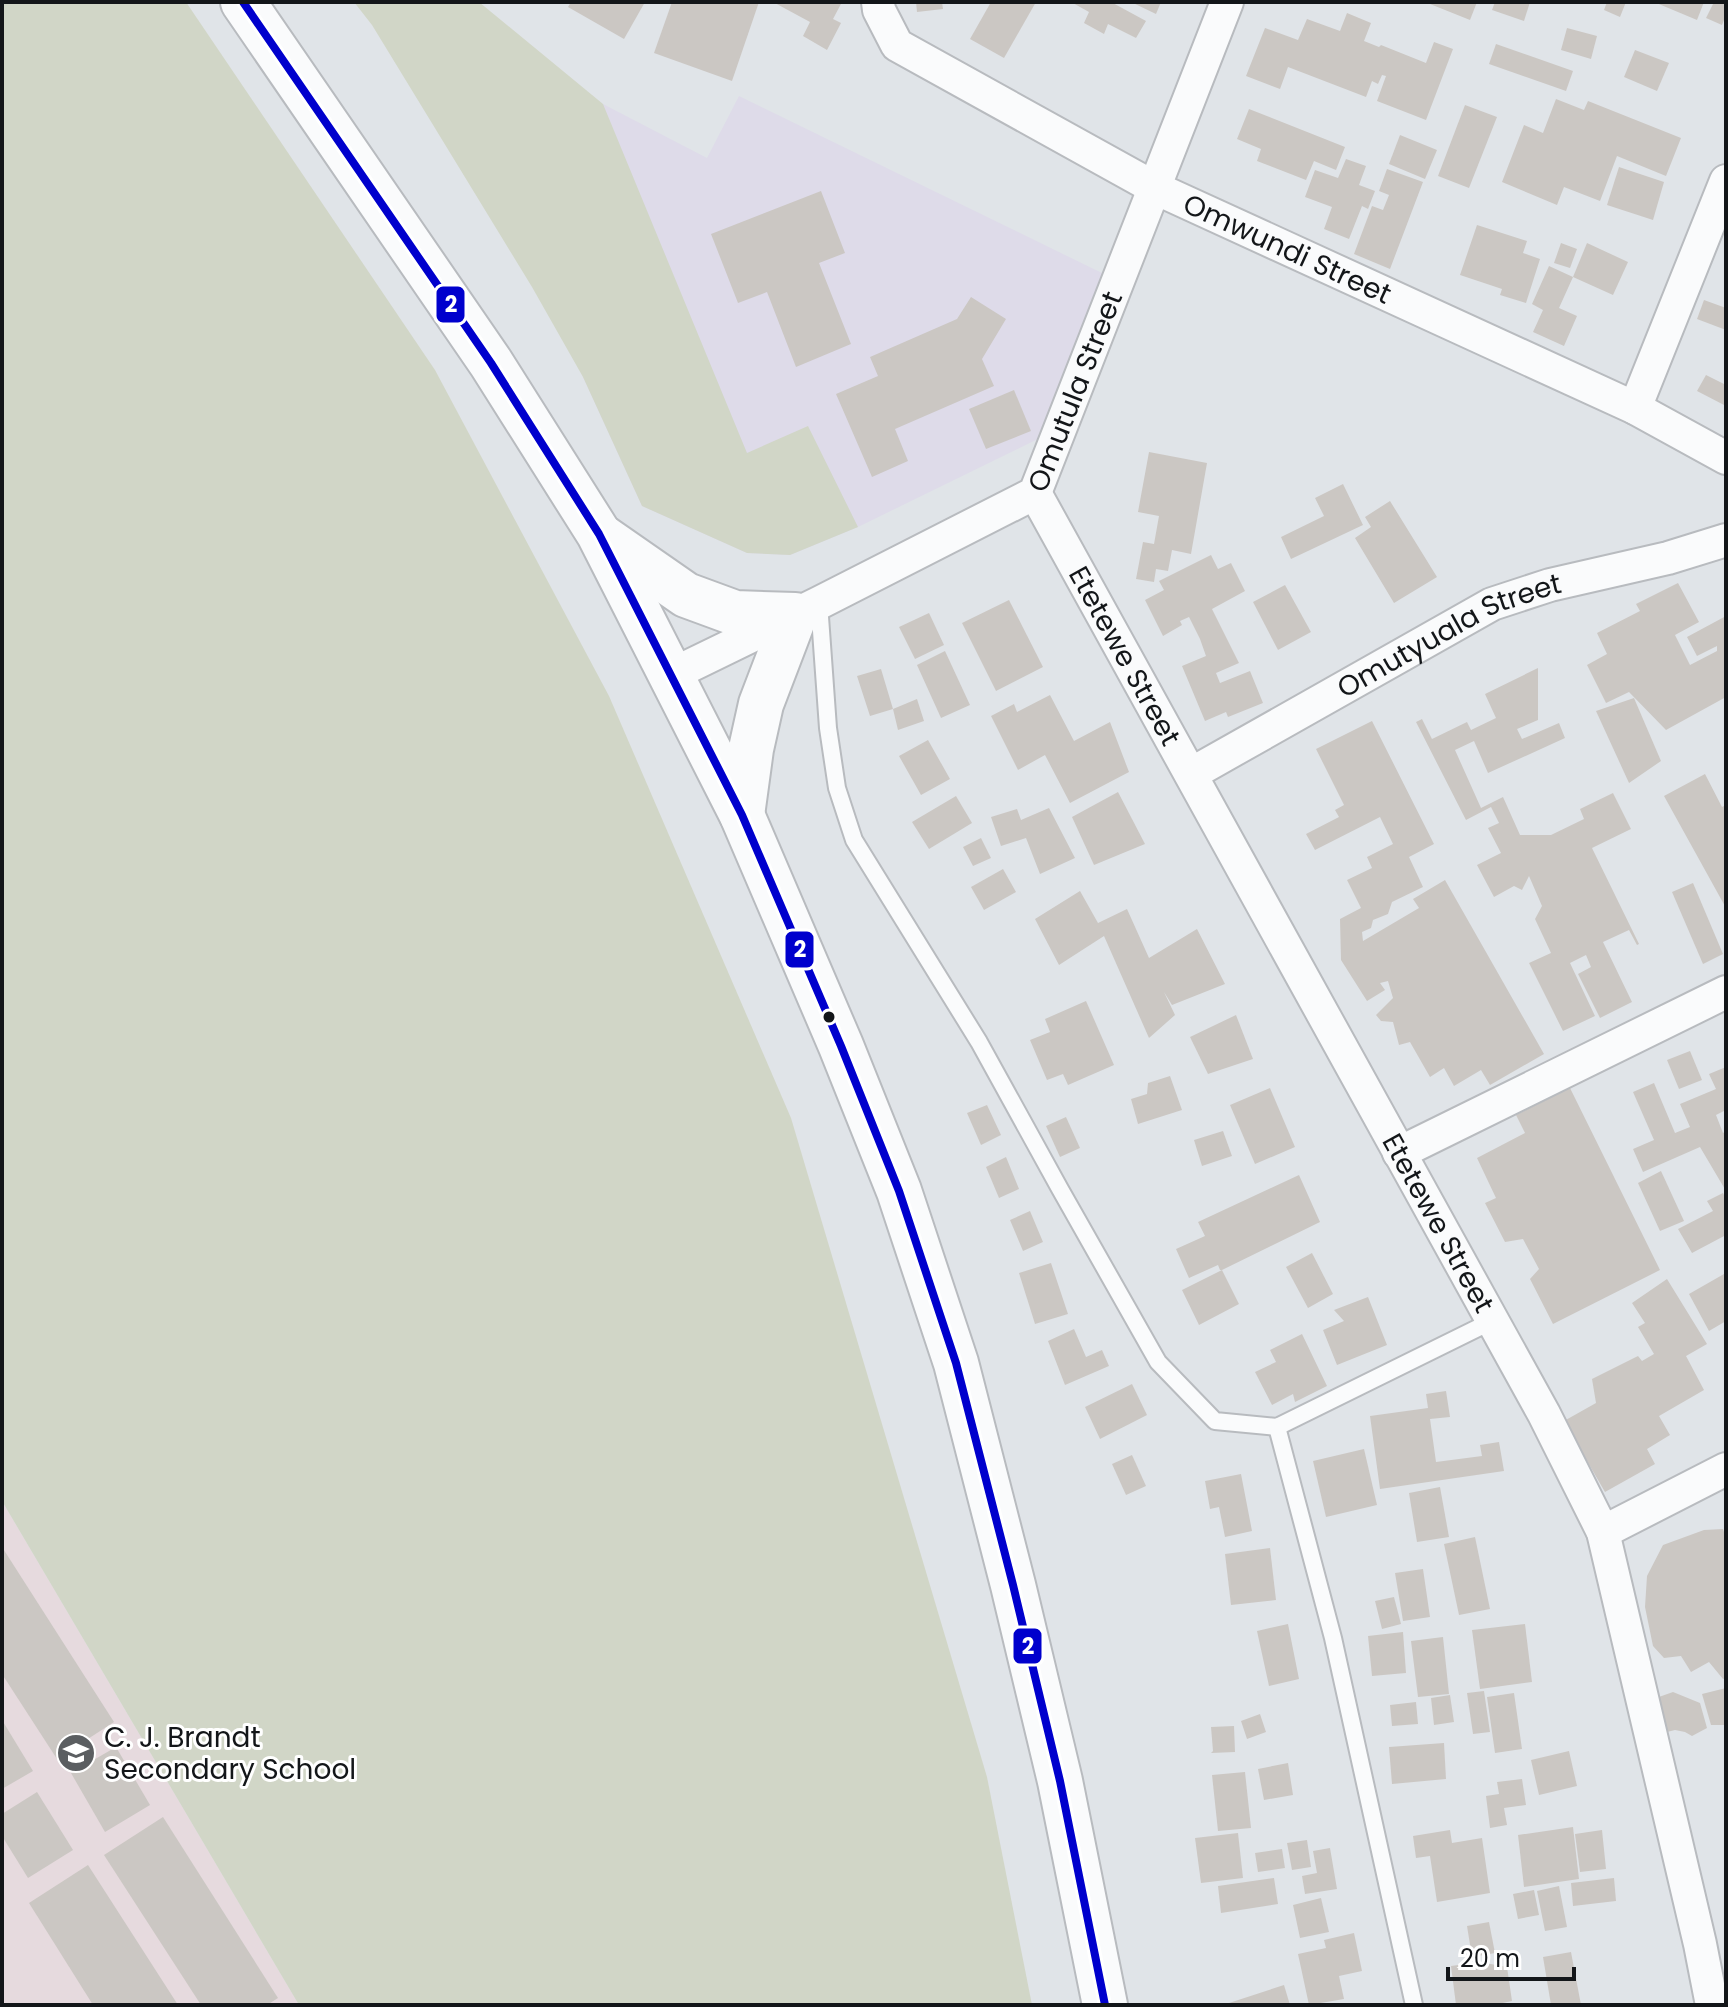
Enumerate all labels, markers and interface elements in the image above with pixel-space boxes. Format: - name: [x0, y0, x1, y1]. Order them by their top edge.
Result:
- street label: Omwundi Street: [1177, 184, 1398, 313]
- line badge: 2: [435, 285, 466, 324]
- street label: Omutula Street: [1018, 286, 1132, 497]
- text: 2: [445, 289, 457, 320]
- street label: Etetewe Street: [1060, 559, 1190, 752]
- street label: Omutyuala Street: [1330, 564, 1565, 707]
- line badge: 2: [784, 930, 815, 969]
- text: 2: [794, 934, 806, 965]
- unlabelled marker: [821, 1009, 837, 1025]
- street label: Etetewe Street: [1373, 1126, 1504, 1320]
- line badge: 2: [1012, 1627, 1043, 1665]
- text: 2: [1022, 1631, 1034, 1662]
- place label: C. J. Brandt Secondary School: [104, 1718, 356, 1789]
- school or university icon: C. J. Brandt Secondary School: [55, 1732, 97, 1774]
- scale bar: [1448, 1931, 1574, 1981]
- text: 20 m: [1460, 1942, 1520, 1975]

